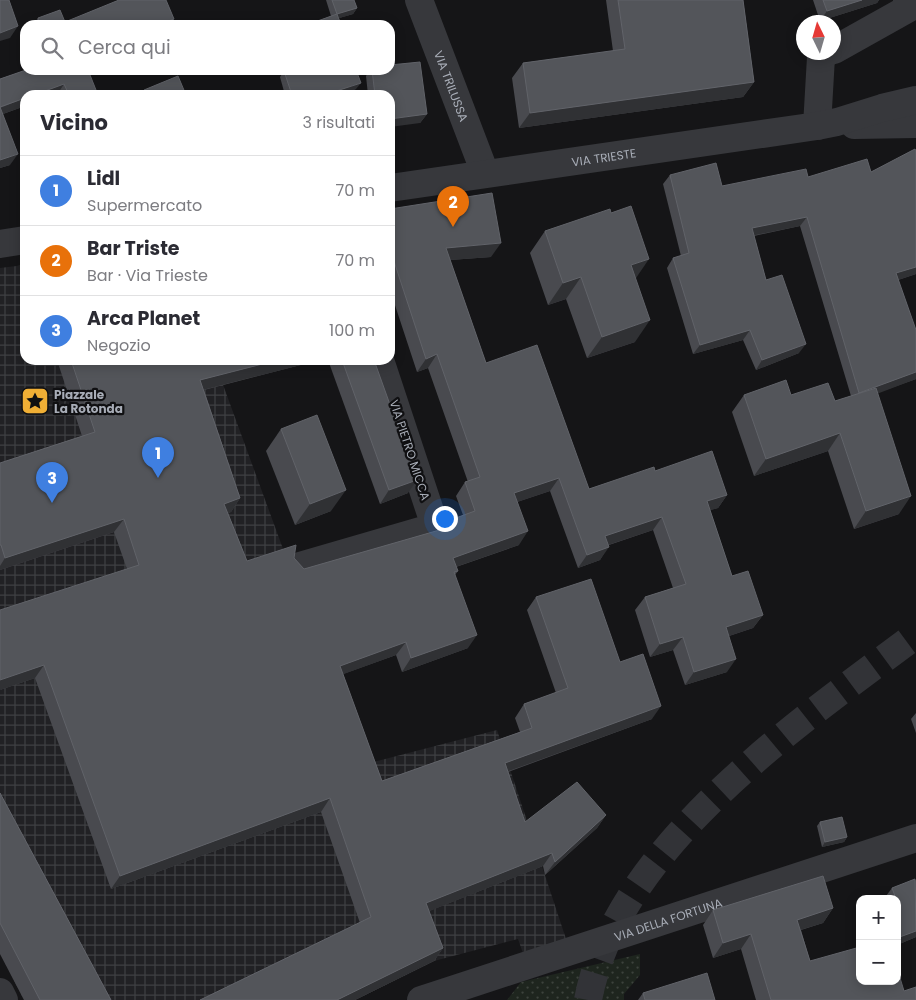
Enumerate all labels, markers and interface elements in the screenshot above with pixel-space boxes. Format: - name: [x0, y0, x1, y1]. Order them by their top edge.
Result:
- north arrow: [796, 15, 841, 60]
- search box: [20, 20, 395, 75]
- icon: search: [38, 34, 66, 62]
- text: Cerca qui: [78, 34, 171, 61]
- street label: VIA TRILUSSA: [431, 48, 473, 124]
- text: Vicino: [40, 108, 108, 137]
- text: 3 risultati: [302, 111, 375, 134]
- street label: VIA TRIESTE: [570, 144, 637, 170]
- text: Lidl: [87, 165, 120, 192]
- text: 1: [53, 179, 59, 202]
- text: 70 m: [335, 179, 375, 202]
- pin: 2: [437, 186, 469, 227]
- text: Supermercato: [87, 194, 202, 217]
- text: Bar Triste: [87, 235, 180, 262]
- text: 2: [51, 249, 61, 272]
- text: 70 m: [335, 249, 375, 272]
- text: Bar · Via Trieste: [87, 264, 208, 287]
- text: Arca Planet: [87, 305, 200, 332]
- text: 3: [51, 319, 61, 342]
- text: 100 m: [329, 319, 375, 342]
- text: Negozio: [87, 334, 151, 357]
- place icon: Piazzale La Rotonda: [20, 386, 50, 416]
- place label: Piazzale La Rotonda: [54, 386, 123, 417]
- street label: VIA PIETRO MICCA: [386, 398, 434, 502]
- pin: 1: [142, 437, 174, 478]
- pin: 3: [36, 462, 68, 503]
- your location: [432, 506, 458, 532]
- street label: VIA DELLA FORTUNA: [612, 894, 724, 945]
- map controls: [856, 895, 901, 985]
- button: +: [856, 895, 901, 940]
- button: −: [856, 940, 901, 985]

